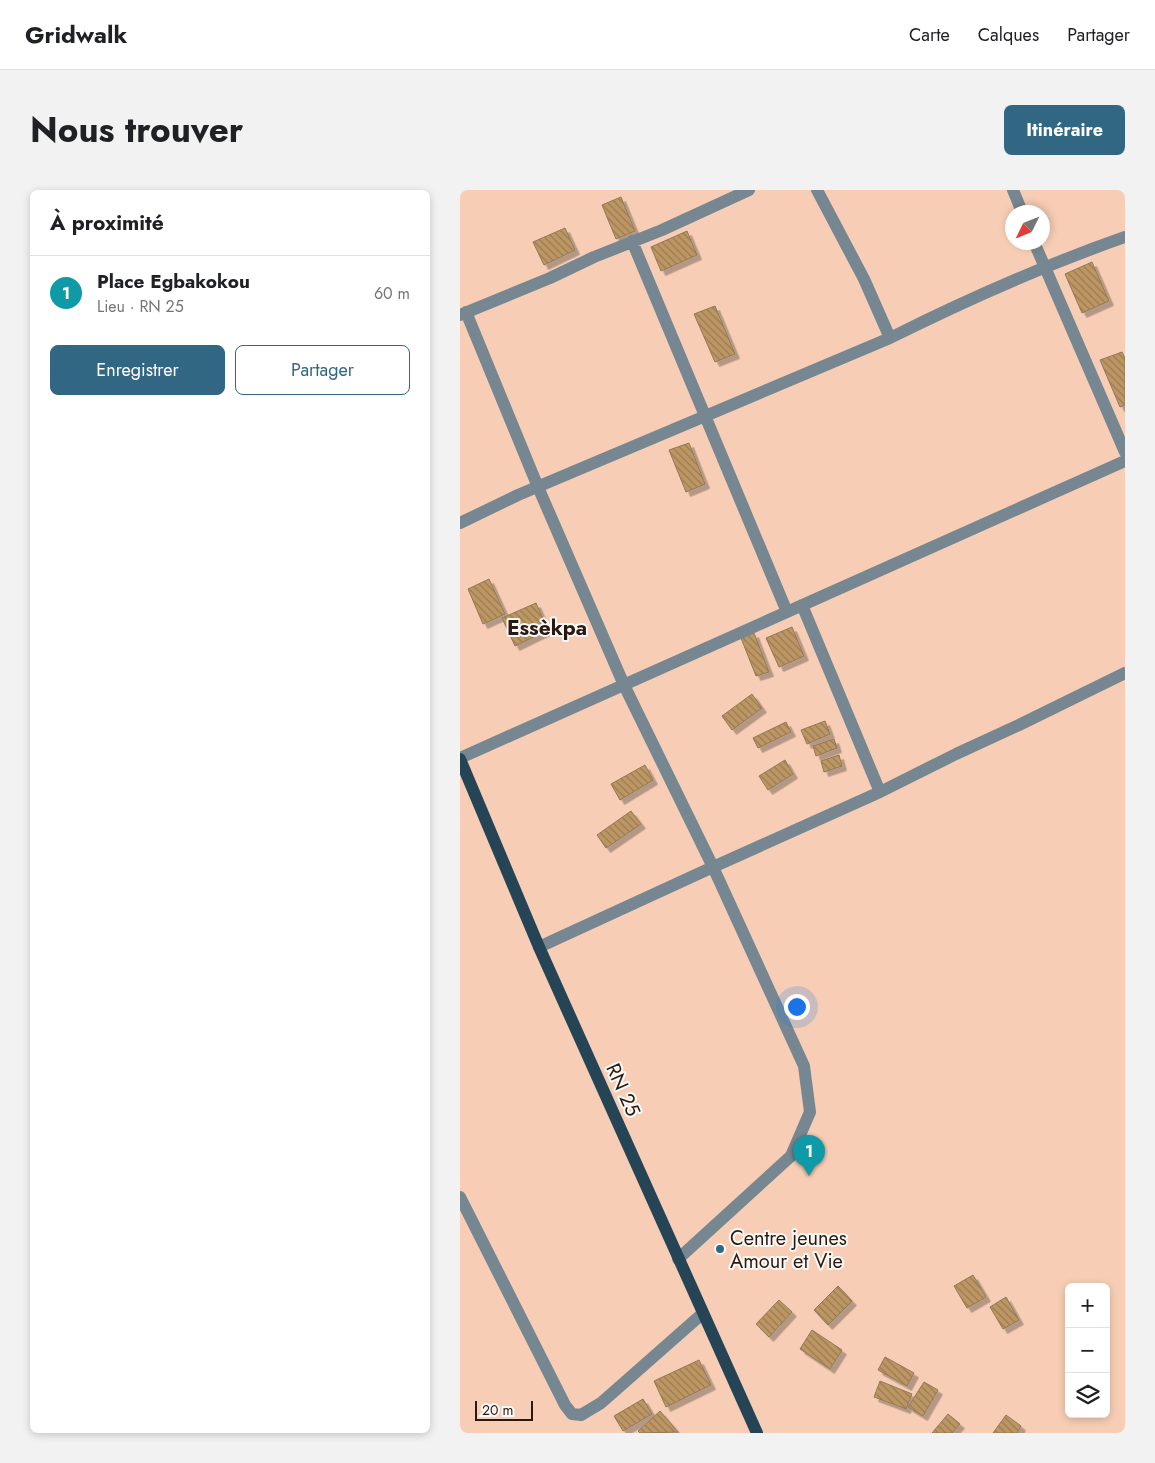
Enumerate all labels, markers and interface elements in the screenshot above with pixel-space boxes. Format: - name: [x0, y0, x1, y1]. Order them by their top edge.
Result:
- text: Gridwalk: [25, 17, 127, 52]
- text: Carte: [909, 22, 950, 48]
- text: Calques: [978, 22, 1039, 48]
- text: Partager: [1067, 22, 1130, 48]
- text: Nous trouver: [30, 105, 243, 155]
- button: Itinéraire: [1004, 105, 1125, 155]
- north arrow: [1005, 205, 1050, 250]
- text: À proximité: [50, 208, 164, 238]
- text: Place Egbakokou: [97, 268, 250, 295]
- text: 1: [62, 282, 70, 305]
- text: 60 m: [374, 282, 410, 305]
- text: Lieu · RN 25: [97, 295, 184, 318]
- button: Enregistrer: [50, 345, 225, 395]
- button: Partager: [235, 345, 410, 395]
- district label: Essèkpa: [507, 613, 587, 643]
- your location: [784, 994, 810, 1020]
- street label: RN 25: [598, 1059, 648, 1121]
- pin: 1: [793, 1135, 825, 1176]
- place label: Centre jeunes Amour et Vie: [730, 1224, 847, 1276]
- marker: Centre jeunes Amour et Vie: [714, 1243, 726, 1255]
- map controls: [1065, 1283, 1110, 1418]
- button: +: [1065, 1283, 1110, 1328]
- button: −: [1065, 1328, 1110, 1373]
- button: layers: [1065, 1373, 1110, 1418]
- scale bar: [475, 1398, 532, 1421]
- text: 20 m: [482, 1400, 514, 1420]

